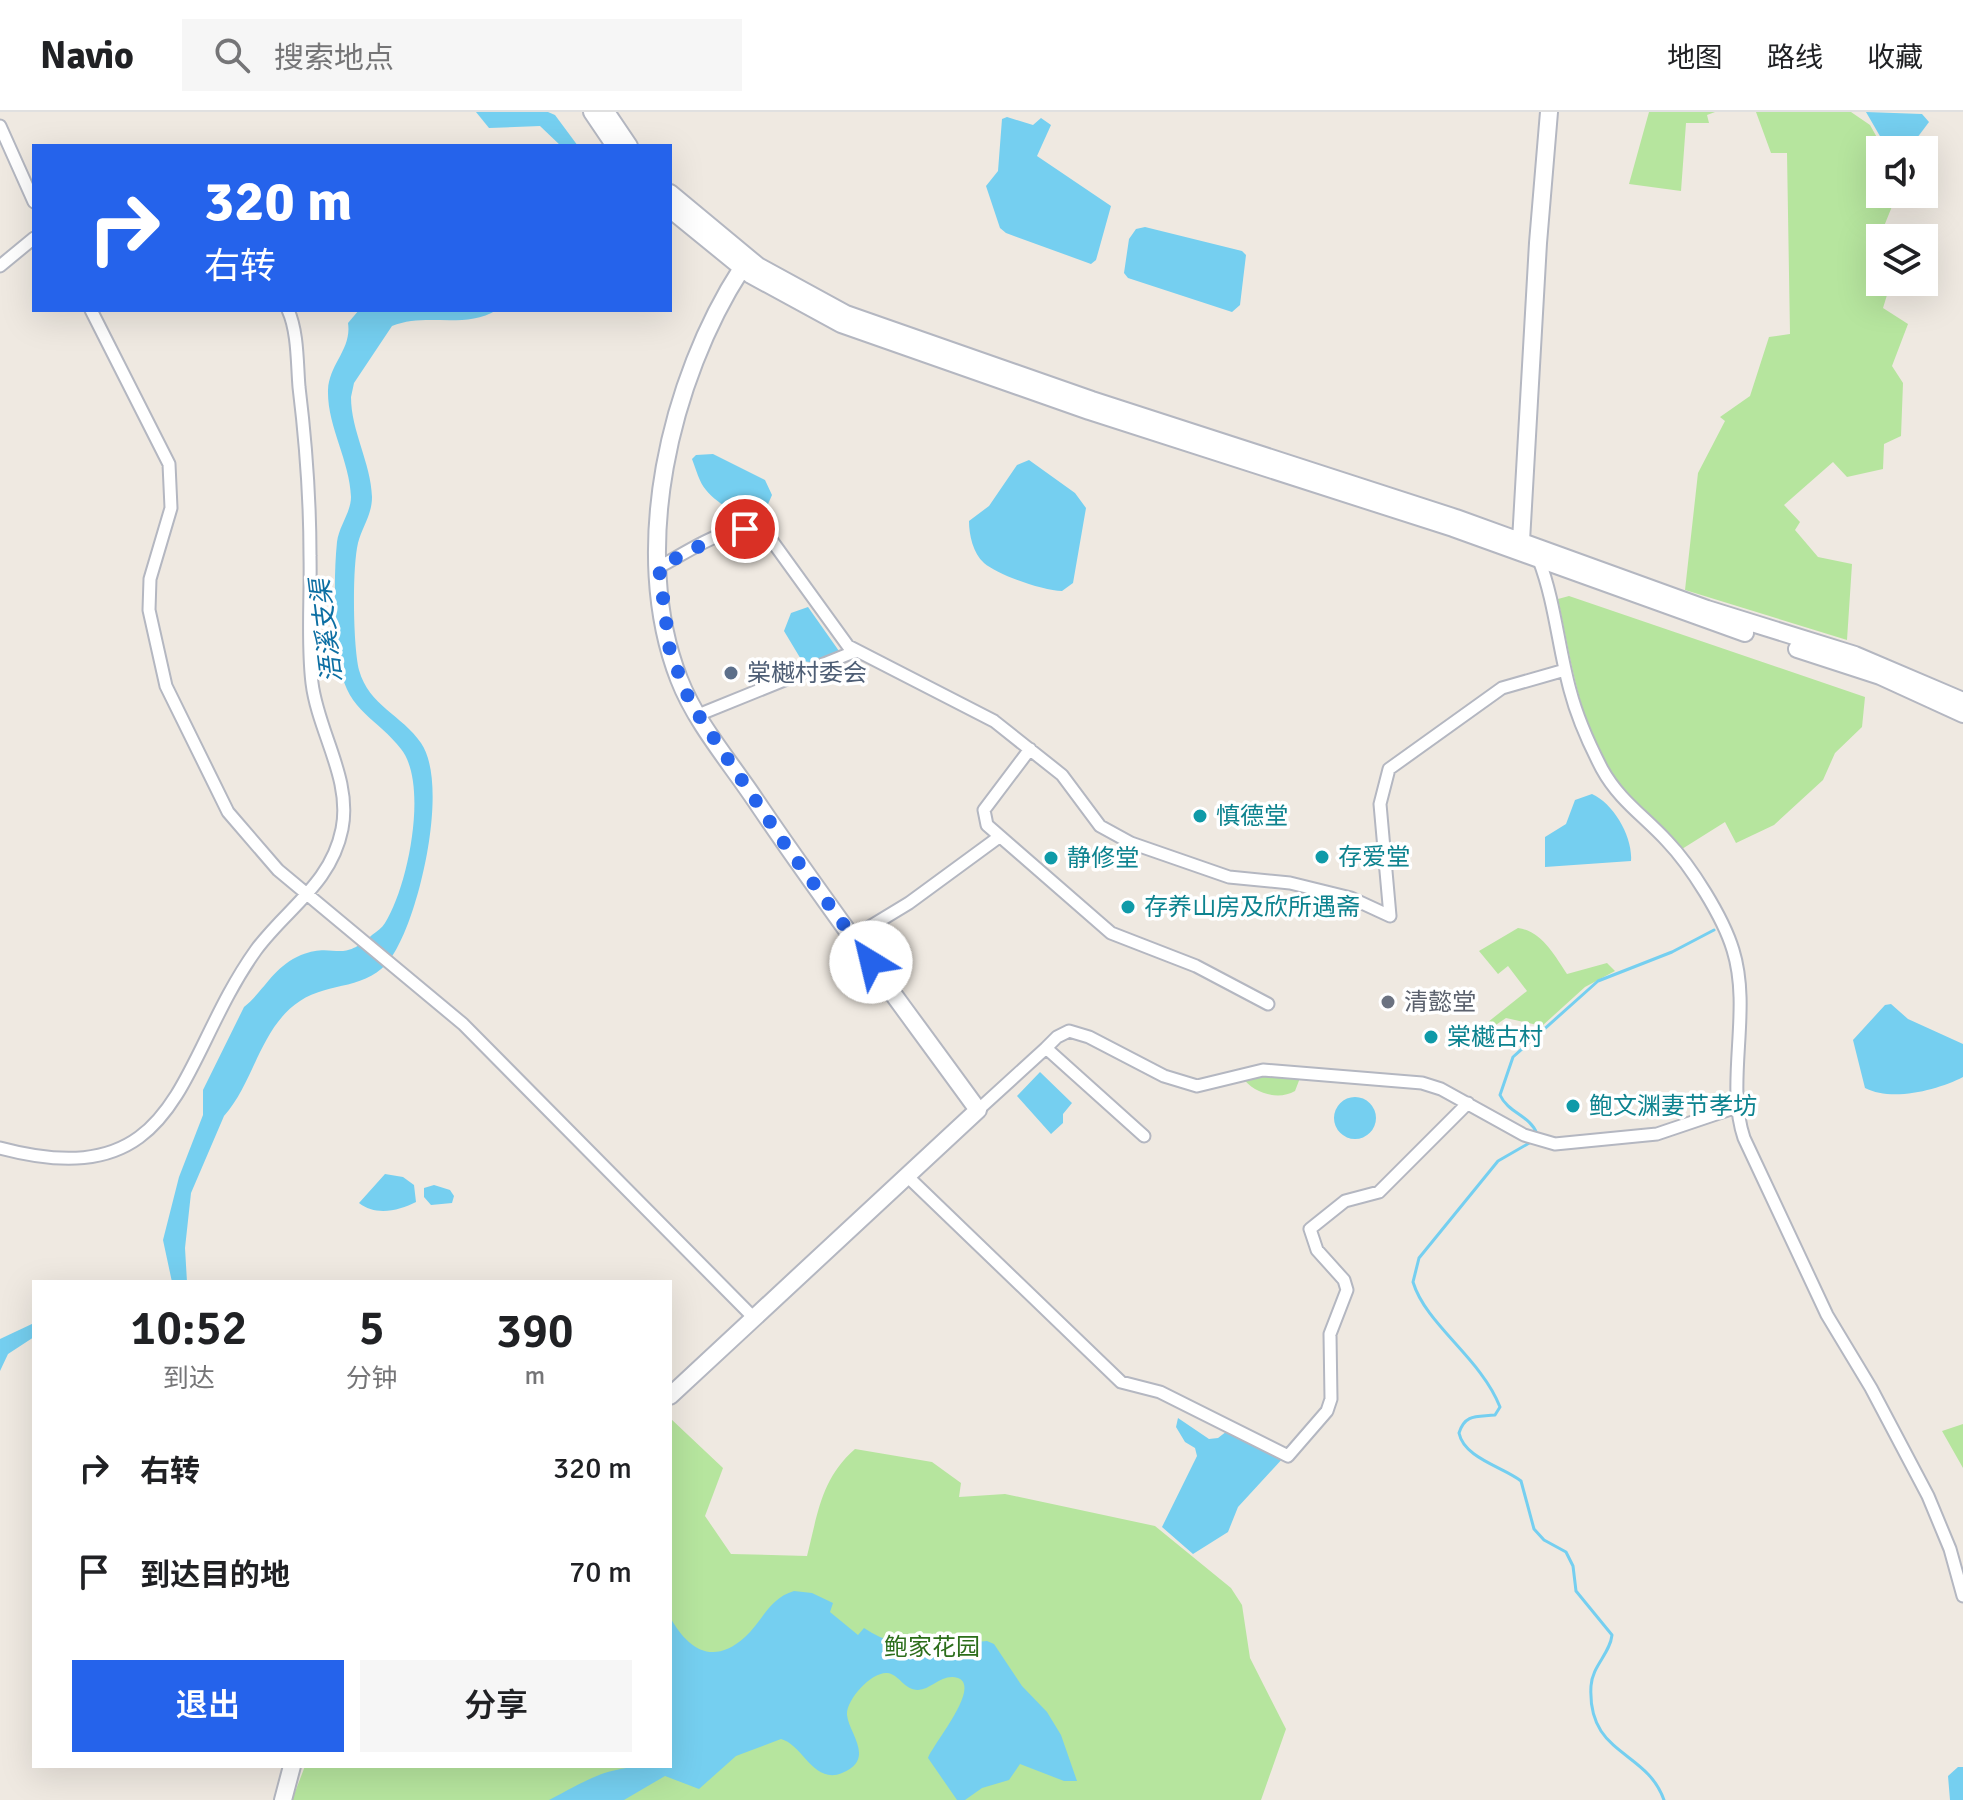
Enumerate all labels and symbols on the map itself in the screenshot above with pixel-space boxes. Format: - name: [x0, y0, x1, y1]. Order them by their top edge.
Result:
- pin: [711, 495, 779, 563]
- water label: 浯溪支渠: [304, 573, 349, 685]
- place label: 棠樾村委会: [747, 658, 867, 688]
- marker: 棠樾村委会: [722, 664, 740, 682]
- place label: 慎德堂: [1216, 801, 1288, 831]
- marker: 慎德堂: [1191, 807, 1209, 825]
- place label: 存爱堂: [1338, 842, 1410, 872]
- place label: 静修堂: [1067, 843, 1139, 873]
- marker: 存爱堂: [1313, 848, 1331, 866]
- marker: 静修堂: [1042, 849, 1060, 867]
- place label: 存养山房及欣所遇斋: [1144, 892, 1360, 922]
- marker: 存养山房及欣所遇斋: [1119, 898, 1137, 916]
- position arrow: [829, 920, 913, 1004]
- place label: 清懿堂: [1404, 987, 1476, 1017]
- marker: 清懿堂: [1379, 993, 1397, 1011]
- place label: 棠樾古村: [1447, 1022, 1543, 1052]
- marker: 棠樾古村: [1422, 1028, 1440, 1046]
- place label: 鲍文渊妻节孝坊: [1589, 1091, 1757, 1121]
- marker: 鲍文渊妻节孝坊: [1564, 1097, 1582, 1115]
- park label: 鲍家花园: [884, 1632, 980, 1662]

